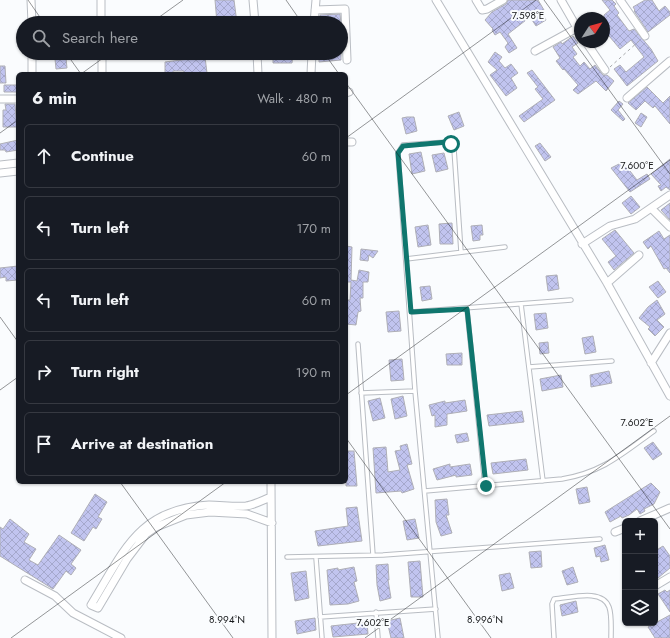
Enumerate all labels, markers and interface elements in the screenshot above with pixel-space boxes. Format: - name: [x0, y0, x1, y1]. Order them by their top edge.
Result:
- text: 7.598°E: [512, 8, 544, 23]
- north arrow: [574, 12, 610, 48]
- search box: [16, 16, 348, 60]
- icon: search: [30, 27, 52, 49]
- text: Search here: [62, 27, 138, 49]
- text: 6 min: [32, 86, 77, 110]
- text: Walk · 480 m: [257, 89, 332, 108]
- route start: [442, 135, 460, 153]
- icon: ahead: [33, 145, 55, 167]
- text: Continue: [71, 145, 134, 167]
- text: 60 m: [302, 147, 331, 166]
- text: 7.600°E: [620, 158, 654, 173]
- icon: left: [33, 217, 55, 239]
- text: Turn left: [71, 217, 129, 239]
- text: 170 m: [296, 219, 331, 238]
- icon: left: [33, 289, 55, 311]
- text: Turn left: [71, 289, 129, 311]
- text: 60 m: [302, 291, 331, 310]
- icon: right: [33, 361, 55, 383]
- text: Turn right: [71, 361, 139, 383]
- text: 190 m: [296, 363, 331, 382]
- text: 7.602°E: [621, 415, 653, 430]
- icon: arrive: [33, 433, 55, 455]
- text: Arrive at destination: [71, 433, 213, 455]
- route end: [477, 477, 495, 495]
- map controls: [622, 518, 658, 626]
- button: +: [622, 518, 658, 554]
- button: −: [622, 554, 658, 590]
- button: layers: [622, 590, 658, 626]
- text: 8.994°N: [209, 612, 245, 627]
- text: 8.996°N: [467, 612, 503, 627]
- text: 7.602°E: [357, 615, 389, 630]

